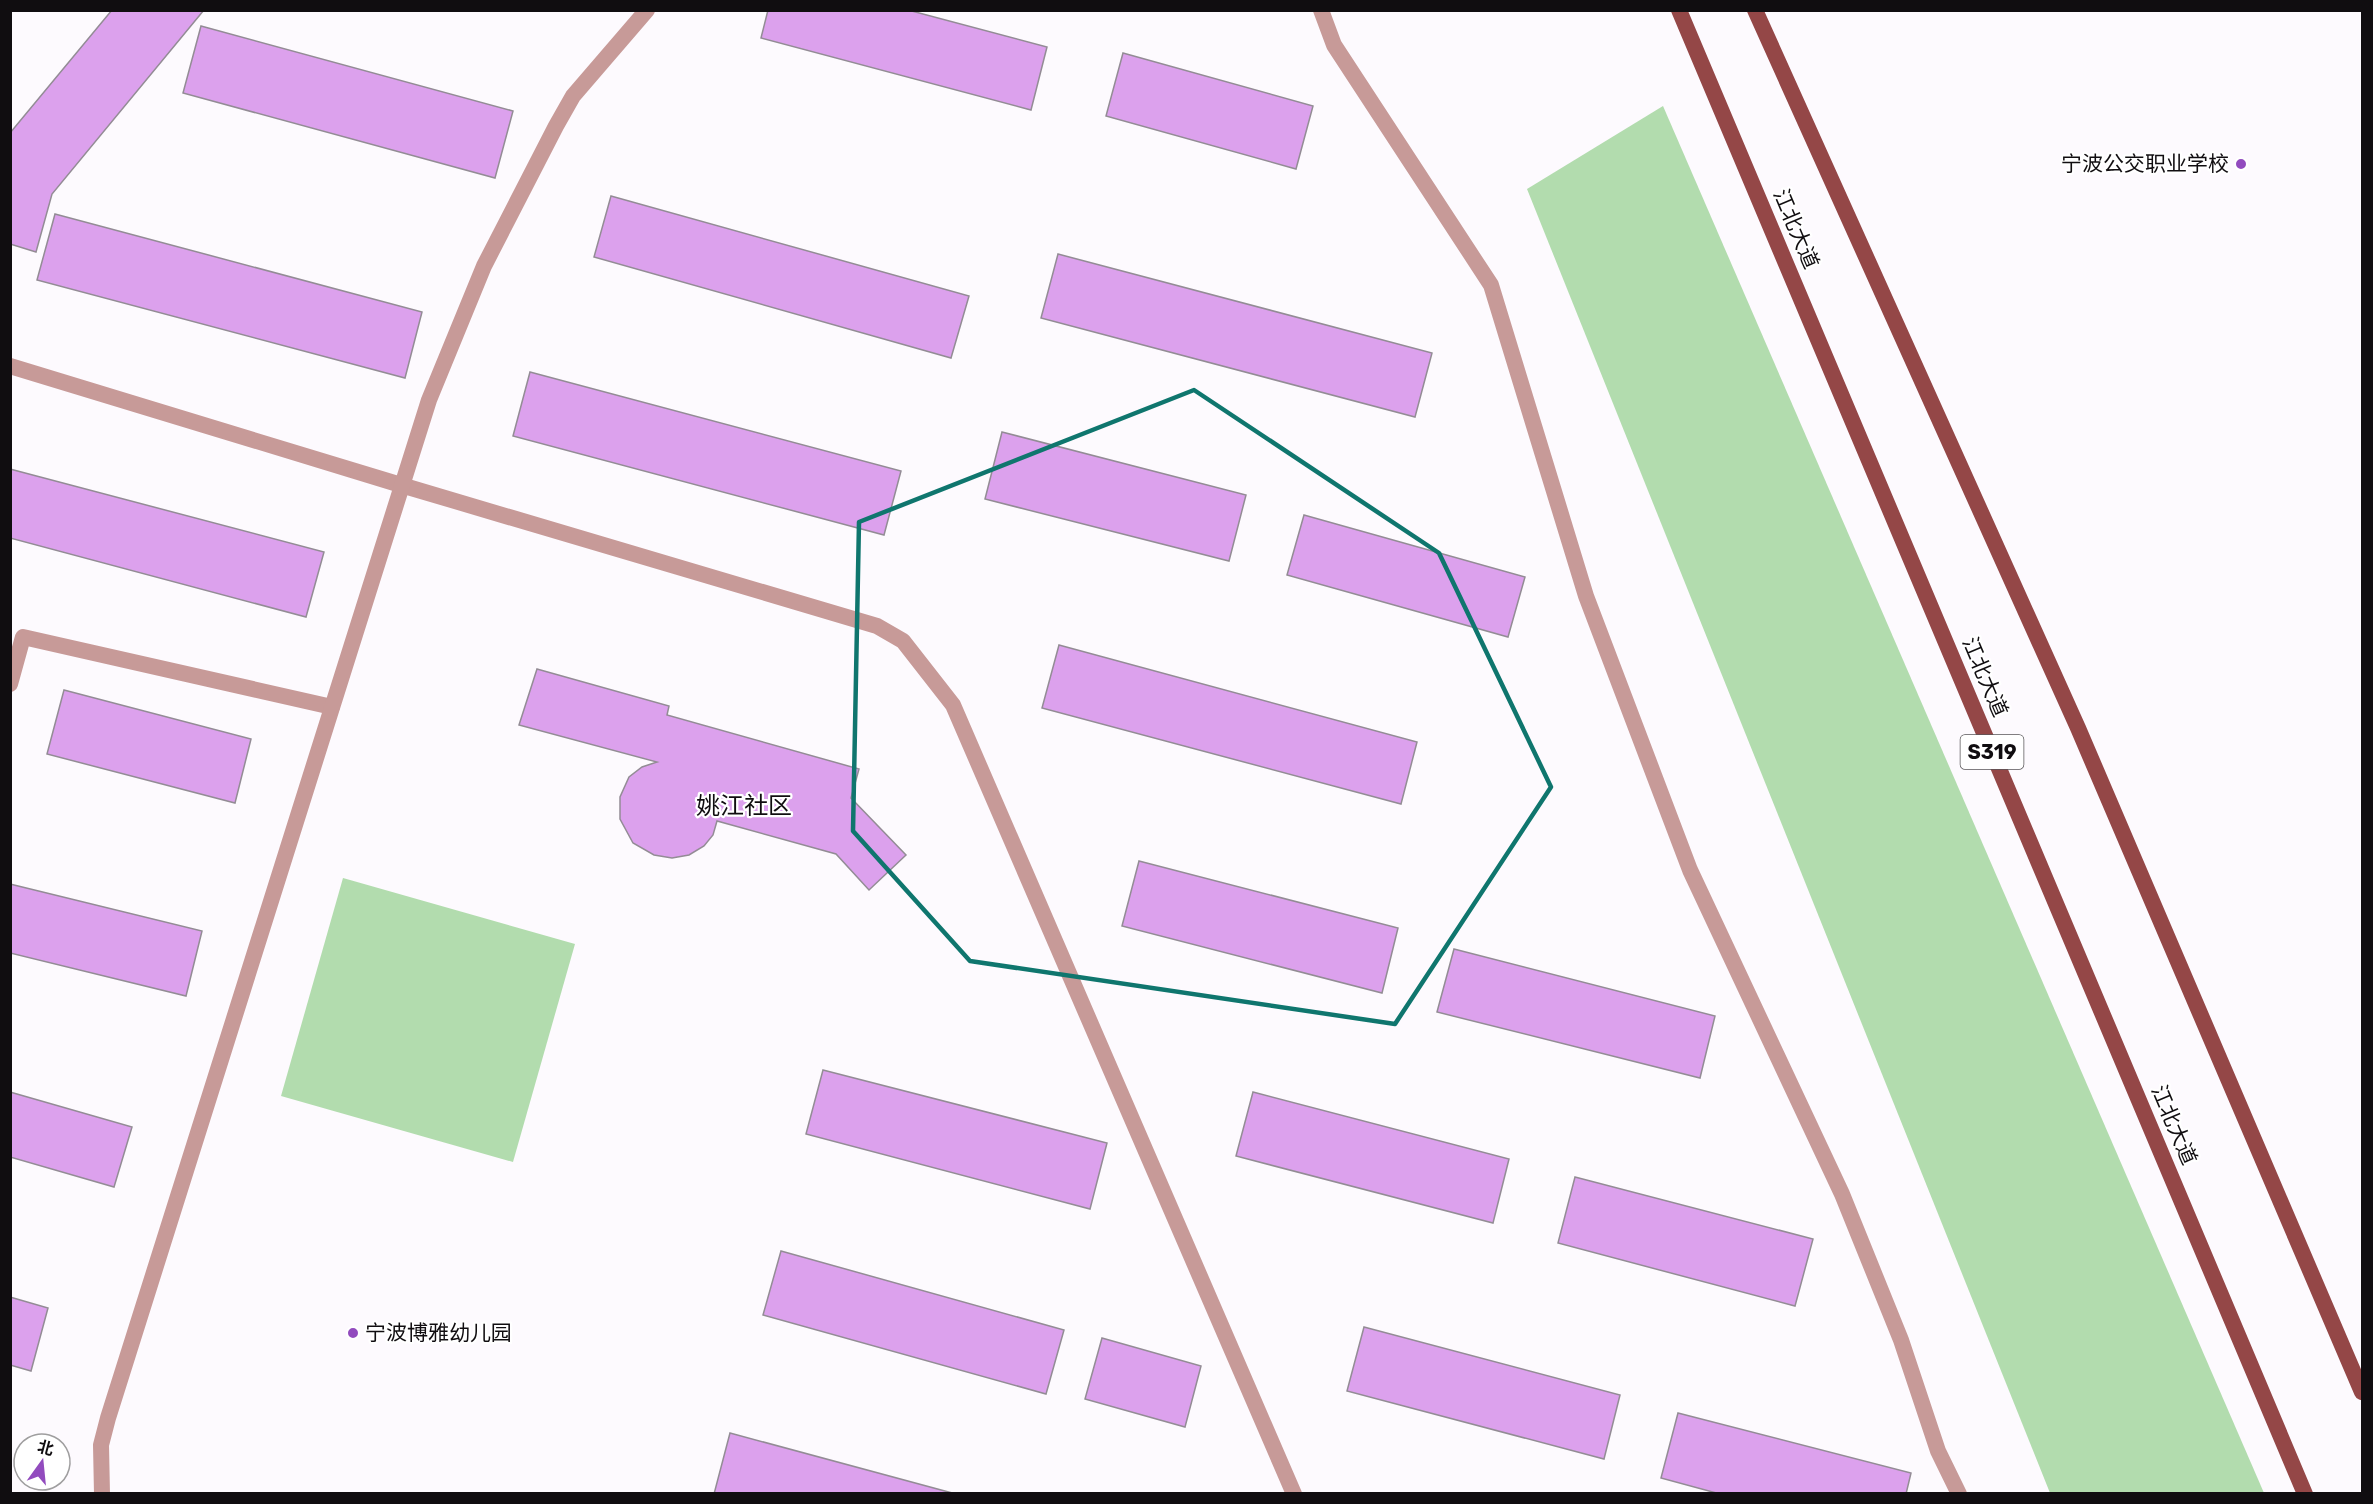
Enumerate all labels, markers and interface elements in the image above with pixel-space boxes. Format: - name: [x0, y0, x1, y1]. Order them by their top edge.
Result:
- place label: 宁波公交职业学校: [2061, 151, 2229, 176]
- marker: 宁波公交职业学校: [2234, 157, 2248, 171]
- street label: 江北大道: [1769, 185, 1824, 272]
- street label: 江北大道: [1958, 633, 2013, 720]
- road number: S319: [1960, 735, 2024, 769]
- district label: 姚江社区: [696, 792, 792, 820]
- street label: 江北大道: [2147, 1081, 2202, 1168]
- place label: 宁波博雅幼儿园: [365, 1320, 512, 1345]
- marker: 宁波博雅幼儿园: [346, 1326, 360, 1340]
- north arrow: [12, 1432, 72, 1492]
- text: 北: [36, 1437, 56, 1459]

